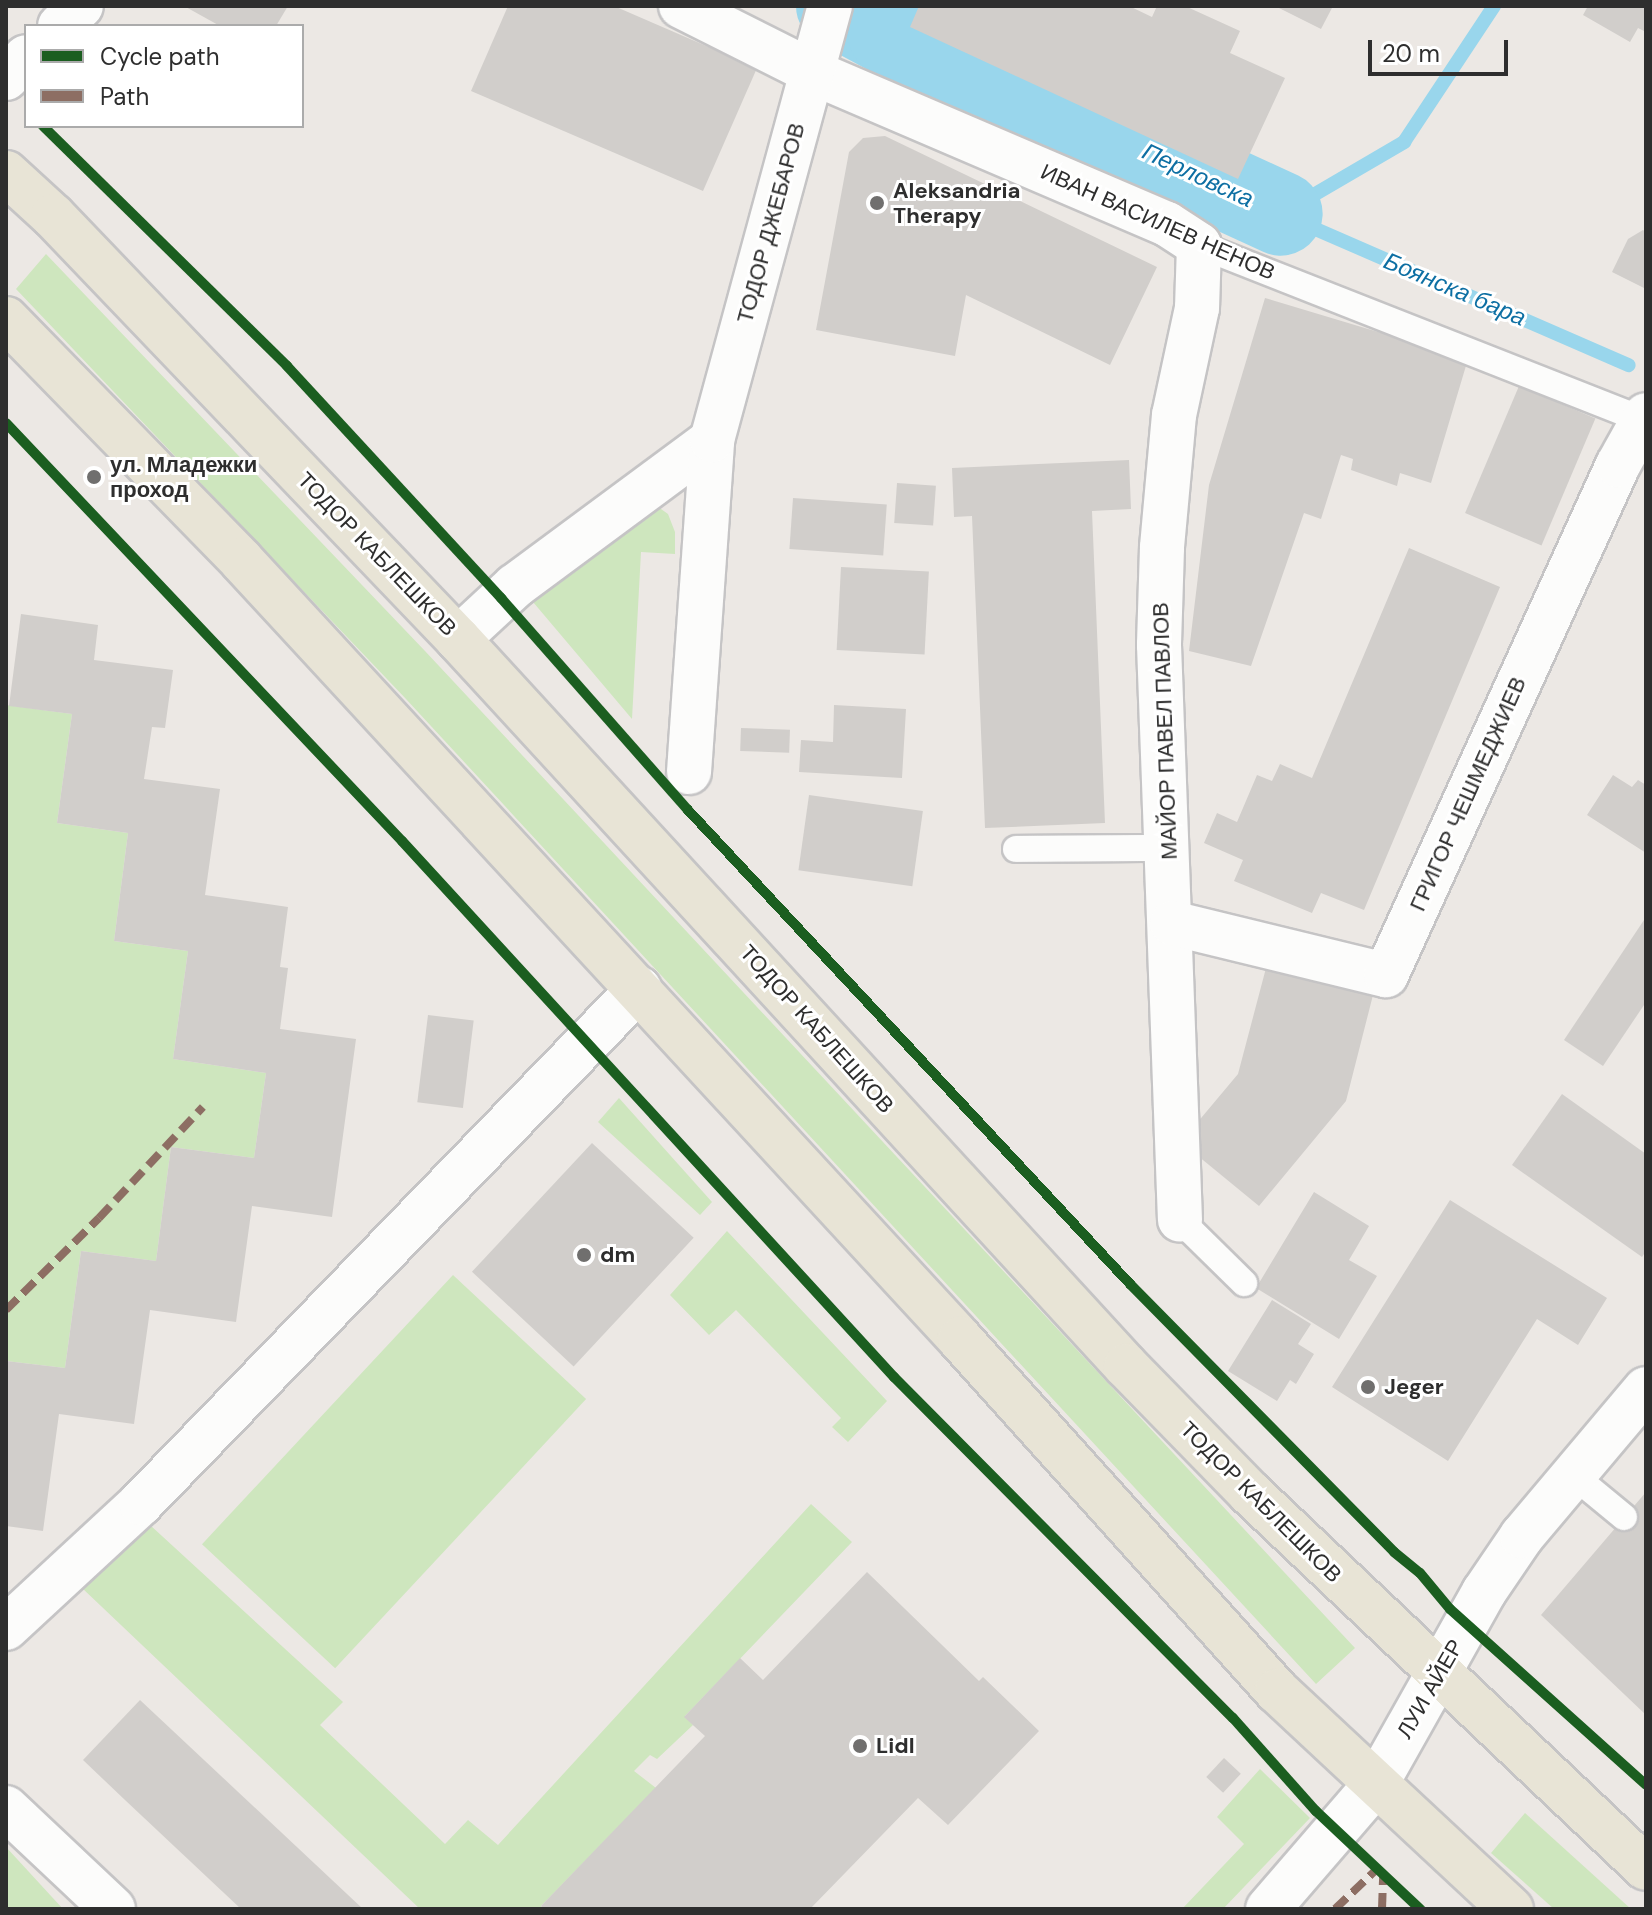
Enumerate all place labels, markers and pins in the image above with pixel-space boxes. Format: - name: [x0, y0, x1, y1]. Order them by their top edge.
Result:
- place label: Aleksandria Therapy: [893, 177, 1020, 228]
- marker: Aleksandria Therapy: [868, 194, 886, 212]
- place label: ул. Младежки проход: [110, 451, 257, 502]
- marker: ул. Младежки проход: [85, 468, 103, 486]
- place label: dm: [600, 1242, 635, 1268]
- marker: dm: [575, 1246, 593, 1264]
- place label: Jeger: [1384, 1374, 1444, 1400]
- marker: Jeger: [1359, 1378, 1377, 1396]
- place label: Lidl: [876, 1733, 915, 1759]
- marker: Lidl: [851, 1737, 869, 1755]

